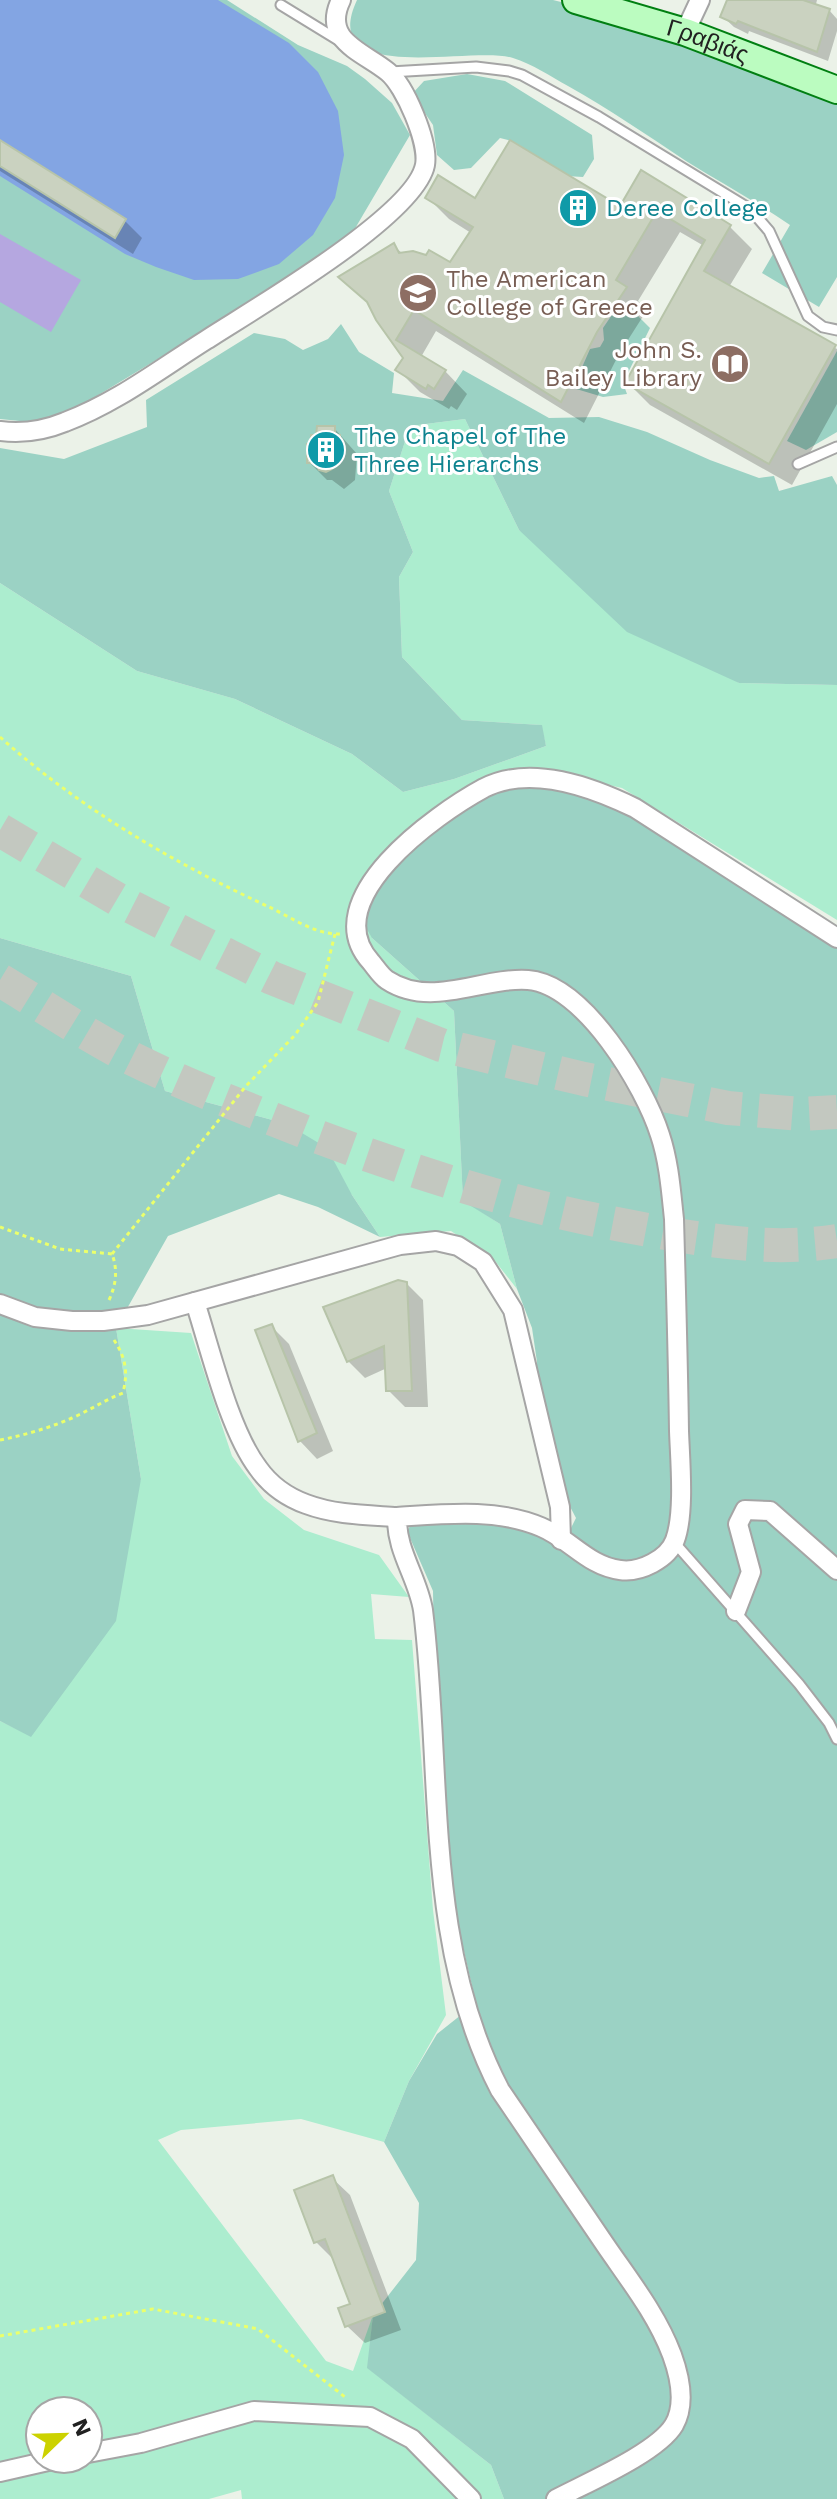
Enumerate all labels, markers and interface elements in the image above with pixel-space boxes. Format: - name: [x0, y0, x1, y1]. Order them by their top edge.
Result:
- street label: Γραβιάς: [664, 13, 753, 69]
- building icon: Deree College: [557, 187, 599, 229]
- place label: Deree College: [606, 194, 768, 222]
- place label: The American College of Greece: [446, 265, 653, 321]
- school or university icon: The American College of Greece: [397, 272, 439, 314]
- place label: John S. Bailey Library: [545, 336, 703, 392]
- library icon: John S. Bailey Library: [709, 343, 751, 385]
- place label: The Chapel of The Three Hierarchs: [354, 422, 566, 478]
- building icon: The Chapel of The Three Hierarchs: [305, 429, 347, 471]
- north arrow: [24, 2395, 104, 2475]
- text: N: [67, 2415, 97, 2440]

